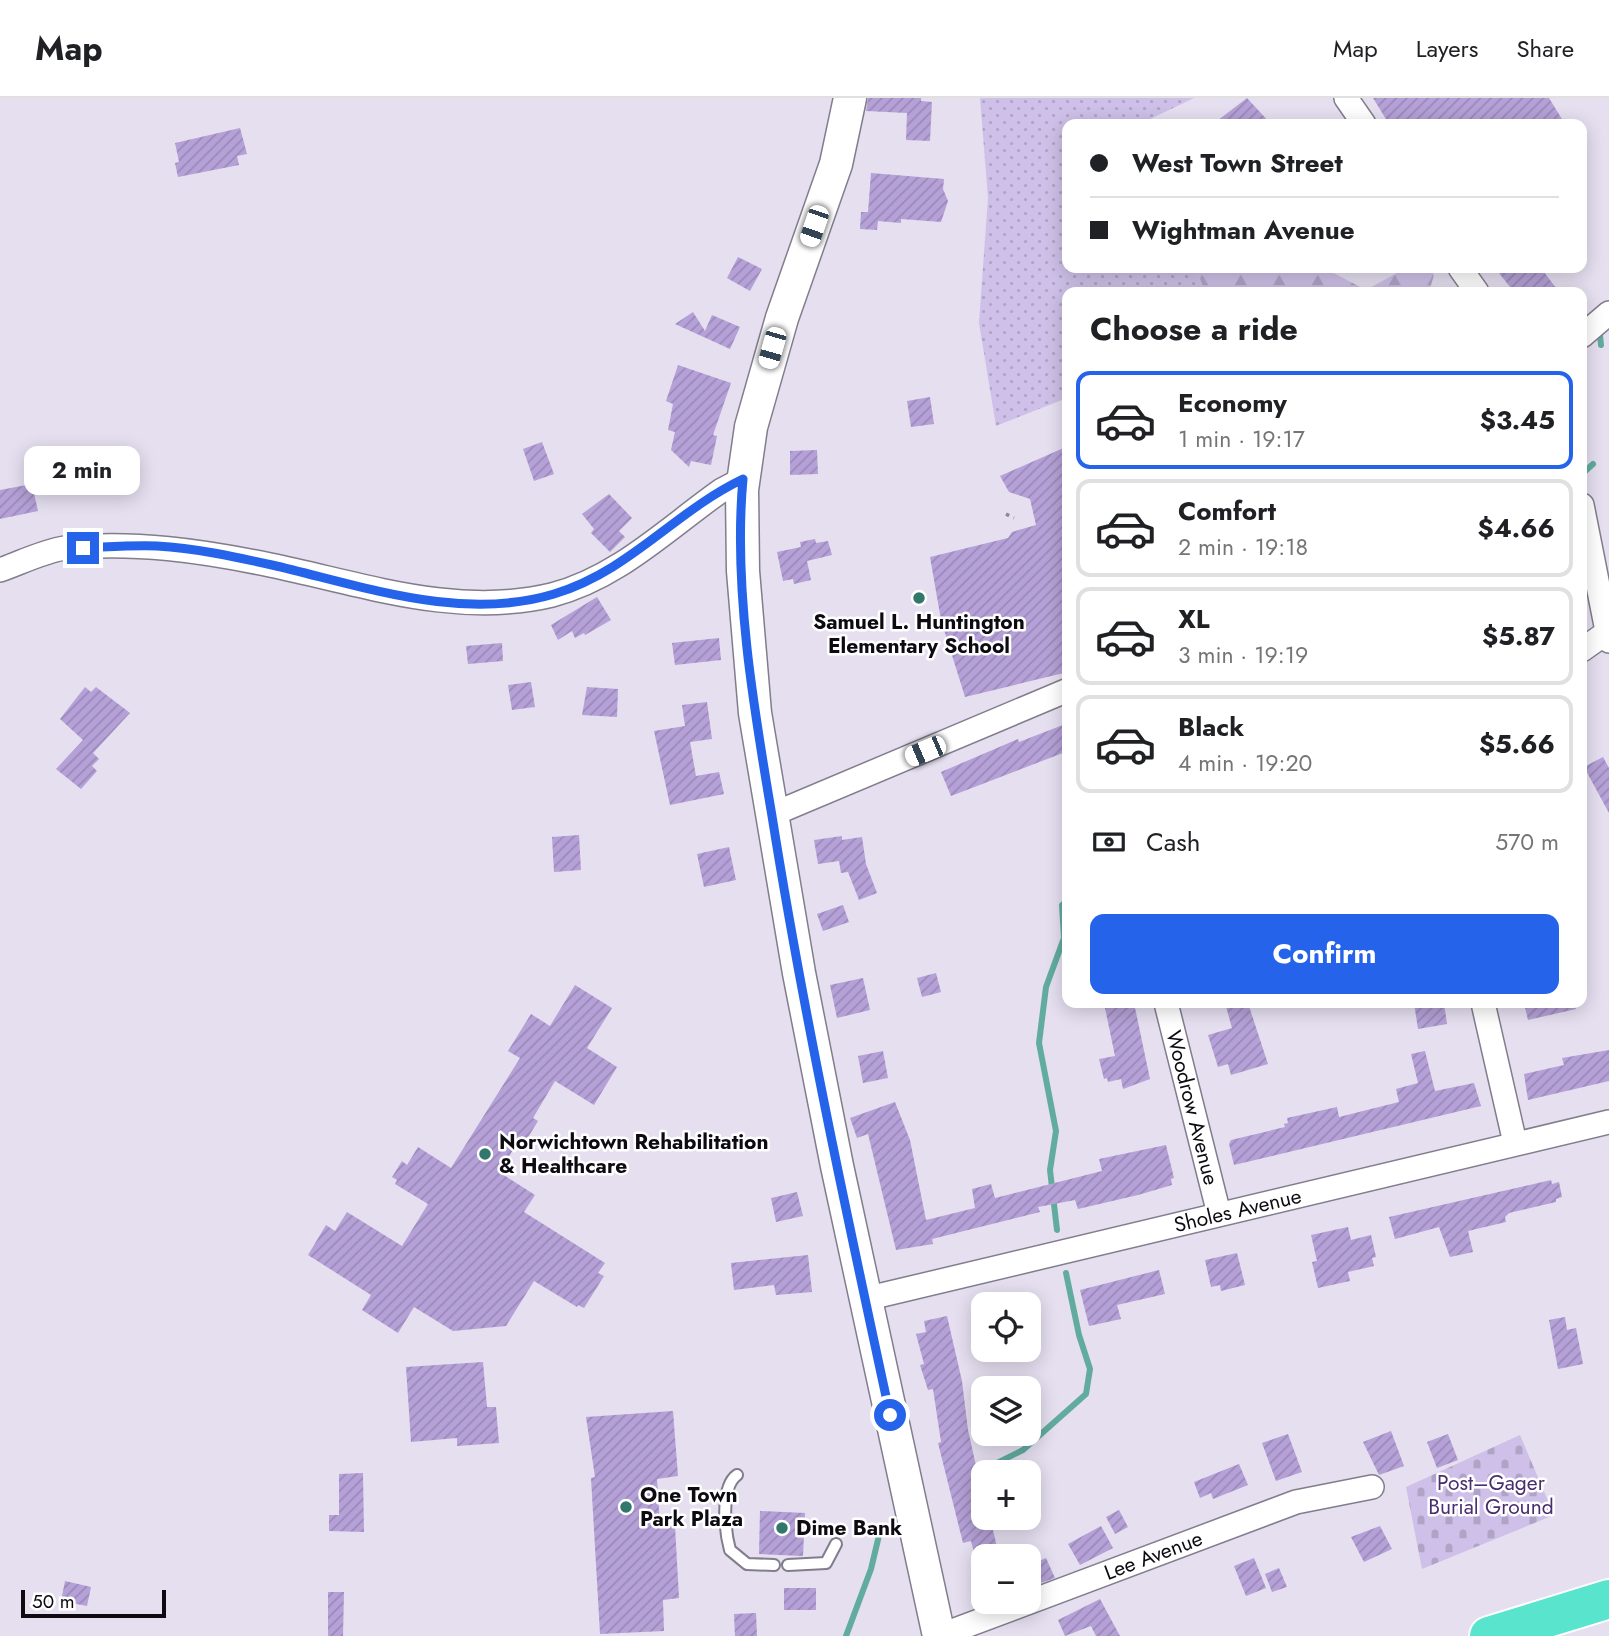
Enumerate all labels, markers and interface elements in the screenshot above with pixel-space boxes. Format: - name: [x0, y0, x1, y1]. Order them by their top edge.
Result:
- text: Map: [35, 25, 103, 72]
- text: Map: [1333, 31, 1378, 66]
- text: Layers: [1416, 31, 1478, 66]
- text: Share: [1516, 31, 1574, 66]
- text: West Town Street: [1132, 144, 1343, 182]
- car: [798, 203, 831, 249]
- text: Wightman Avenue: [1132, 211, 1355, 249]
- text: Choose a ride: [1090, 306, 1298, 352]
- car: [757, 325, 788, 371]
- text: Economy: [1178, 384, 1287, 422]
- icon: car: [1094, 389, 1157, 452]
- text: $3.45: [1480, 401, 1555, 439]
- text: 1 min · 19:17: [1178, 422, 1305, 456]
- callout: 2 min: [25, 447, 141, 496]
- text: 2 min: [52, 453, 112, 487]
- text: Comfort: [1178, 492, 1276, 530]
- icon: car: [1094, 497, 1157, 560]
- text: $4.66: [1478, 509, 1555, 547]
- text: 2 min · 19:18: [1178, 530, 1308, 564]
- route end: [67, 532, 99, 564]
- marker: Samuel L. Huntington Elementary School: [911, 590, 927, 606]
- text: XL: [1178, 600, 1210, 638]
- icon: car: [1094, 605, 1157, 668]
- place label: Samuel L. Huntington Elementary School: [813, 607, 1025, 661]
- text: $5.87: [1482, 617, 1555, 655]
- text: 3 min · 19:19: [1178, 638, 1308, 672]
- text: Black: [1178, 708, 1244, 746]
- icon: car: [1094, 713, 1157, 776]
- text: $5.66: [1479, 725, 1555, 763]
- car: [902, 733, 949, 769]
- text: 4 min · 19:20: [1178, 746, 1312, 780]
- icon: cash: [1090, 823, 1128, 861]
- text: Cash: [1146, 823, 1200, 861]
- text: 570 m: [1495, 825, 1559, 859]
- button: Confirm: [1090, 914, 1559, 994]
- street label: Woodrow Avenue: [1158, 1027, 1226, 1188]
- place label: Norwichtown Rehabilitation & Healthcare: [499, 1127, 769, 1181]
- marker: Norwichtown Rehabilitation & Healthcare: [477, 1146, 493, 1162]
- street label: Sholes Avenue: [1171, 1181, 1304, 1240]
- map controls: [971, 1292, 1041, 1614]
- button: locate: [971, 1292, 1041, 1362]
- button: layers: [971, 1376, 1041, 1446]
- route start: [874, 1399, 906, 1431]
- button: +: [971, 1460, 1041, 1530]
- park label: Post–Gager Burial Ground: [1428, 1468, 1554, 1522]
- place label: One Town Park Plaza: [640, 1480, 743, 1534]
- marker: One Town Park Plaza: [618, 1499, 634, 1515]
- place label: Dime Bank: [796, 1513, 902, 1543]
- marker: Dime Bank: [774, 1520, 790, 1536]
- street label: Lee Avenue: [1100, 1523, 1207, 1588]
- button: −: [971, 1544, 1041, 1614]
- scale bar: [21, 1587, 166, 1619]
- text: 50 m: [32, 1588, 75, 1615]

